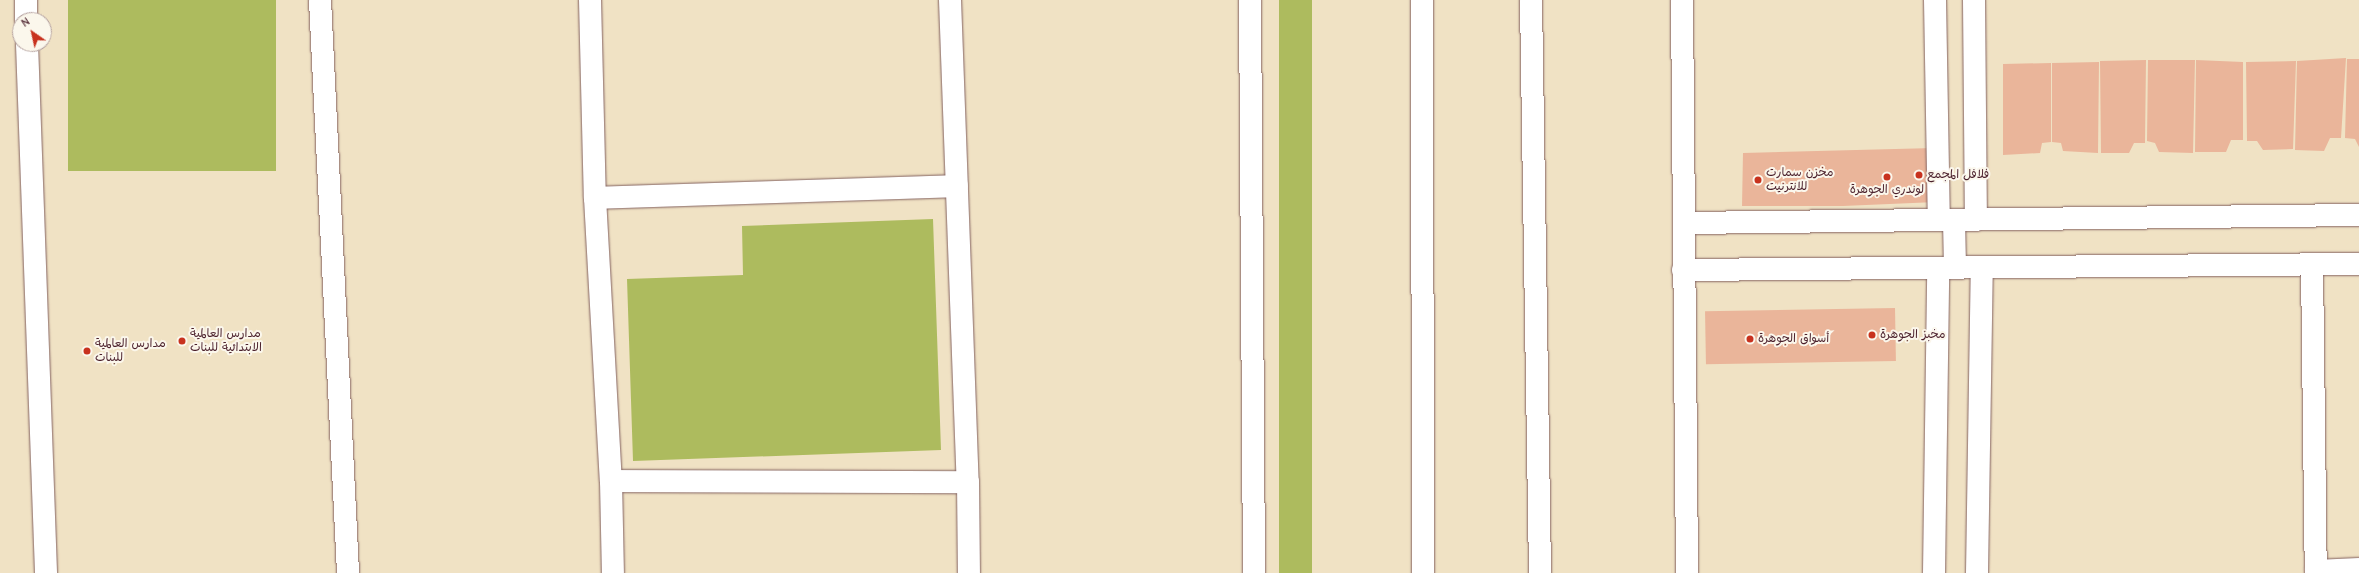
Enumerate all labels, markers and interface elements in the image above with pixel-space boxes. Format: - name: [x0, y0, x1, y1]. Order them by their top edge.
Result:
- north arrow: [12, 12, 52, 52]
- text: N: [19, 15, 32, 30]
- place label: مخزن سمارت للانترنيت: [1766, 166, 1833, 194]
- place label: فلافل المجمع: [1927, 168, 1989, 182]
- marker: فلافل المجمع: [1914, 170, 1924, 180]
- marker: لوندري الجوهرة: [1882, 172, 1892, 182]
- marker: مخزن سمارت للانترنيت: [1753, 175, 1763, 185]
- place label: لوندري الجوهرة: [1850, 183, 1924, 197]
- place label: مدارس العالمية الابتدائية للبنات: [190, 327, 262, 355]
- place label: مخبز الجوهرة: [1880, 328, 1945, 342]
- marker: مخبز الجوهرة: [1867, 330, 1877, 340]
- place label: أسواق الجوهرة: [1758, 332, 1829, 346]
- marker: أسواق الجوهرة: [1745, 334, 1755, 344]
- marker: مدارس العالمية الابتدائية للبنات: [177, 336, 187, 346]
- place label: مدارس العالمية للبنات: [95, 337, 166, 365]
- marker: مدارس العالمية للبنات: [82, 346, 92, 356]

